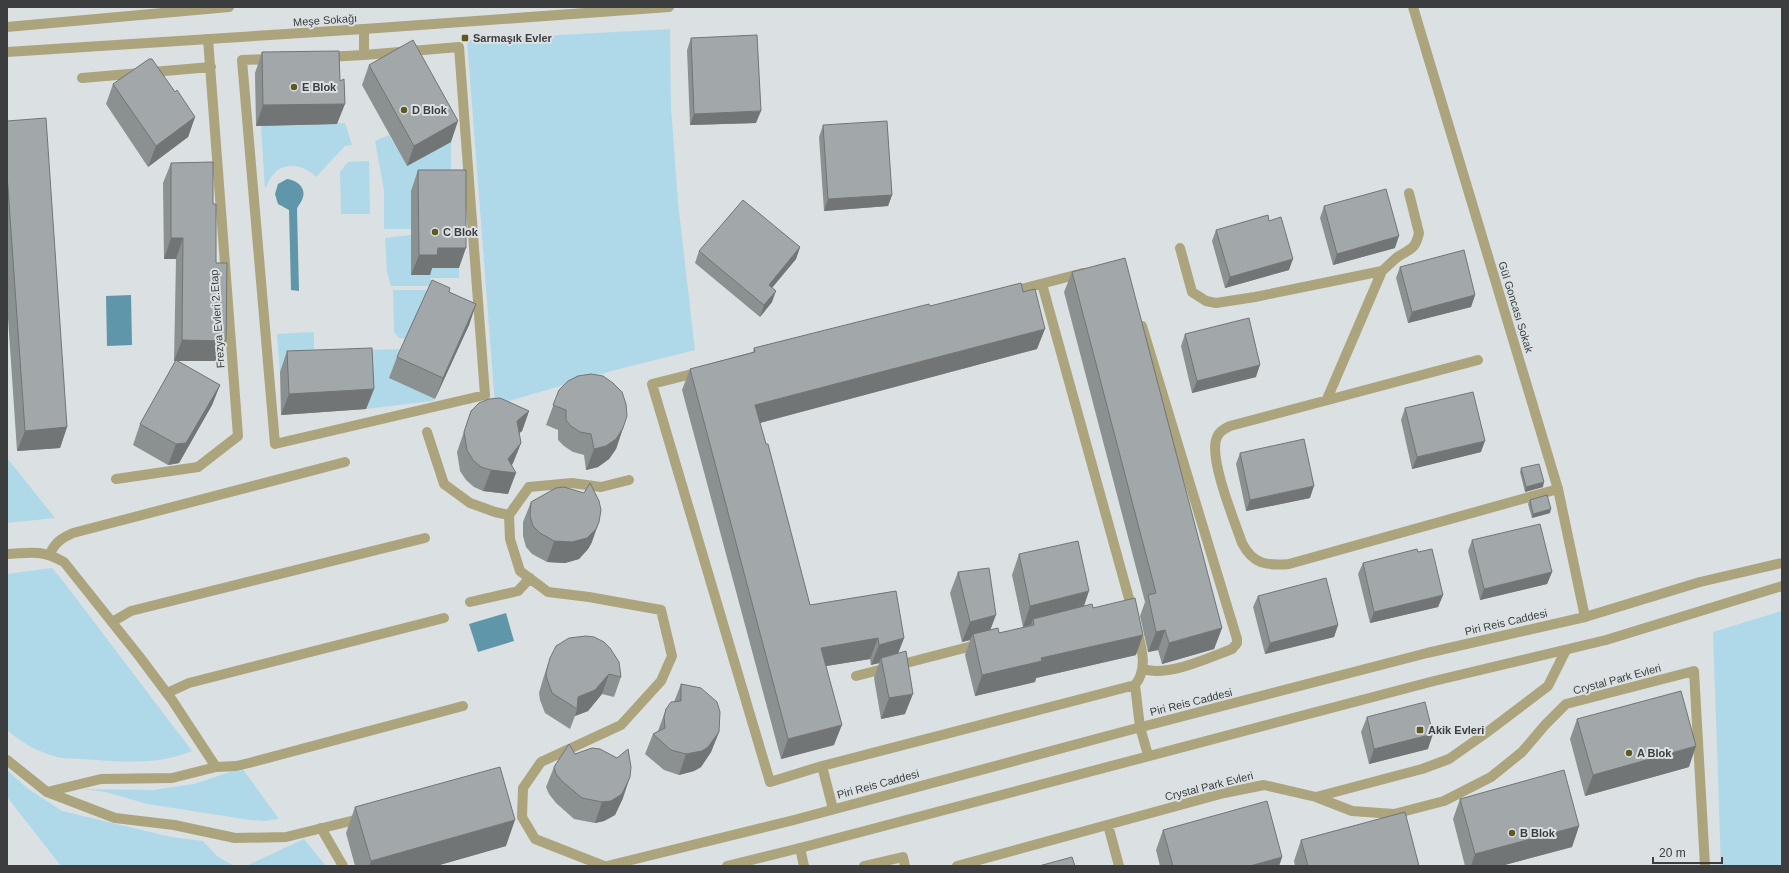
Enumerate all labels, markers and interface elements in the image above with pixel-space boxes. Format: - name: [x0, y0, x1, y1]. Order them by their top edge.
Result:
- street label: Meşe Sokağı: [293, 12, 357, 28]
- place label: Sarmaşık Evler: [473, 32, 553, 44]
- marker: Sarmaşık Evler: [460, 33, 470, 43]
- place label: E Blok: [302, 81, 337, 93]
- marker: E Blok: [289, 82, 299, 92]
- place label: D Blok: [412, 104, 448, 116]
- marker: D Blok: [399, 105, 409, 115]
- place label: C Blok: [443, 226, 479, 238]
- marker: C Blok: [430, 227, 440, 237]
- street label: Gül Goncası Sokak: [1496, 260, 1536, 355]
- street label: Frezya Evleri 2.Etap: [208, 269, 226, 369]
- street label: Piri Reis Caddesi: [1464, 607, 1548, 637]
- street label: Crystal Park Evleri: [1572, 661, 1662, 697]
- street label: Piri Reis Caddesi: [1149, 686, 1233, 718]
- place label: Akik Evleri: [1428, 724, 1484, 736]
- marker: Akik Evleri: [1415, 725, 1425, 735]
- place label: A Blok: [1637, 747, 1672, 759]
- marker: A Blok: [1624, 748, 1634, 758]
- street label: Piri Reis Caddesi: [836, 767, 920, 801]
- street label: Crystal Park Evleri: [1164, 769, 1254, 803]
- place label: B Blok: [1520, 827, 1556, 839]
- marker: B Blok: [1507, 828, 1517, 838]
- scale bar: [1653, 839, 1722, 865]
- text: 20 m: [1659, 846, 1686, 860]

